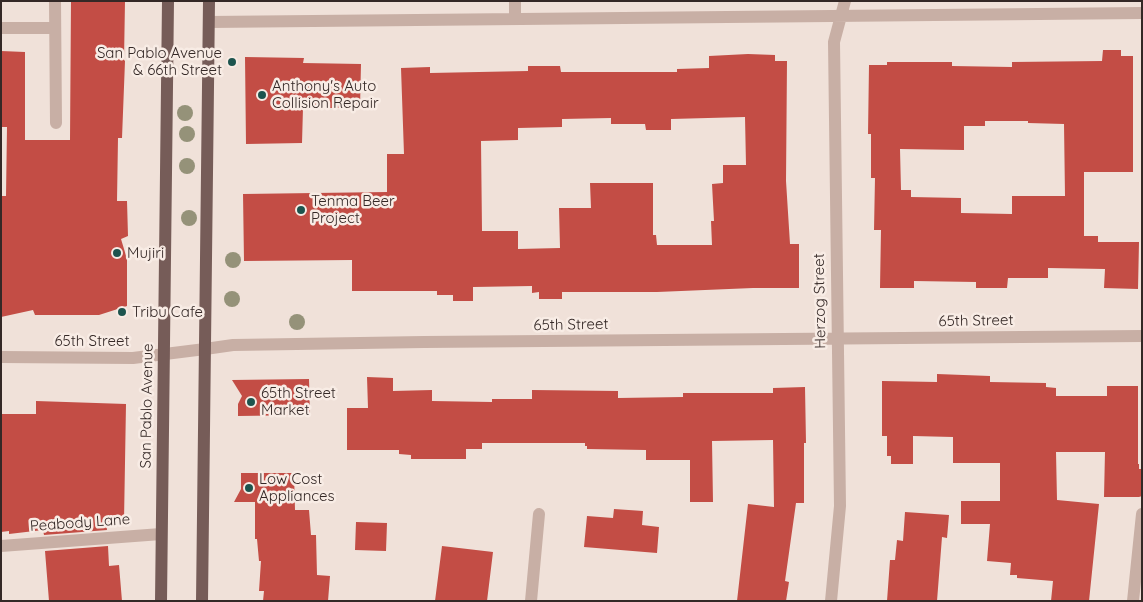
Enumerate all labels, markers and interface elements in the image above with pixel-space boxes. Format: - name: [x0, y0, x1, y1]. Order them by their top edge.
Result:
- place label: San Pablo Avenue & 66th Street: [97, 44, 222, 79]
- marker: San Pablo Avenue & 66th Street: [226, 56, 238, 68]
- place label: Anthony's Auto Collision Repair: [272, 77, 379, 112]
- marker: Anthony's Auto Collision Repair: [256, 89, 268, 101]
- place label: Tenma Beer Project: [311, 192, 395, 227]
- marker: Tenma Beer Project: [295, 204, 307, 216]
- place label: Mujiri: [127, 244, 164, 262]
- marker: Mujiri: [111, 247, 123, 259]
- street label: Herzog Street: [810, 253, 830, 349]
- place label: Tribu Cafe: [132, 303, 203, 321]
- marker: Tribu Cafe: [116, 306, 128, 318]
- street label: 65th Street: [938, 311, 1014, 331]
- street label: 65th Street: [533, 315, 609, 335]
- street label: 65th Street: [55, 332, 129, 350]
- street label: San Pablo Avenue: [137, 343, 157, 469]
- place label: 65th Street Market: [261, 384, 336, 419]
- marker: 65th Street Market: [245, 396, 257, 408]
- place label: Low Cost Appliances: [259, 470, 335, 505]
- marker: Low Cost Appliances: [243, 482, 255, 494]
- street label: Peabody Lane: [29, 511, 131, 535]

